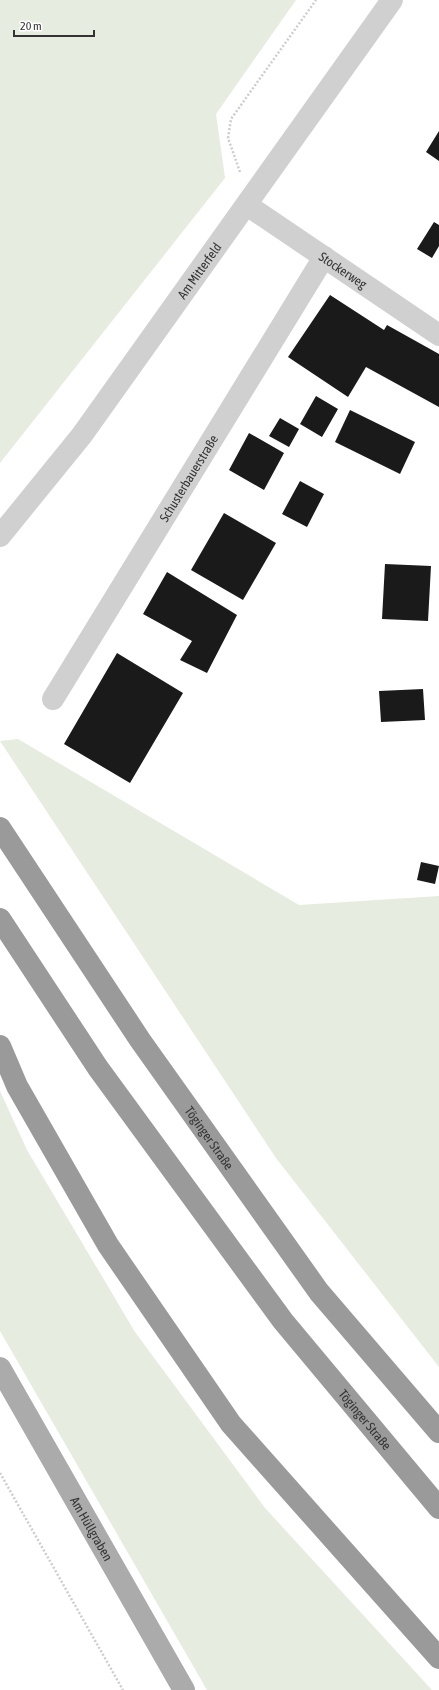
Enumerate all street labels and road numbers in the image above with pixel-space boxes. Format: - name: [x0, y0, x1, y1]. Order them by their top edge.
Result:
- street label: Am Mitterfeld: [175, 240, 225, 302]
- street label: Stockerweg: [316, 249, 370, 292]
- street label: Schusterbauerstraße: [157, 432, 221, 525]
- street label: Töginger Straße: [182, 1104, 237, 1173]
- street label: Töginger Straße: [335, 1387, 394, 1453]
- street label: Am Hüllgraben: [67, 1494, 116, 1564]

